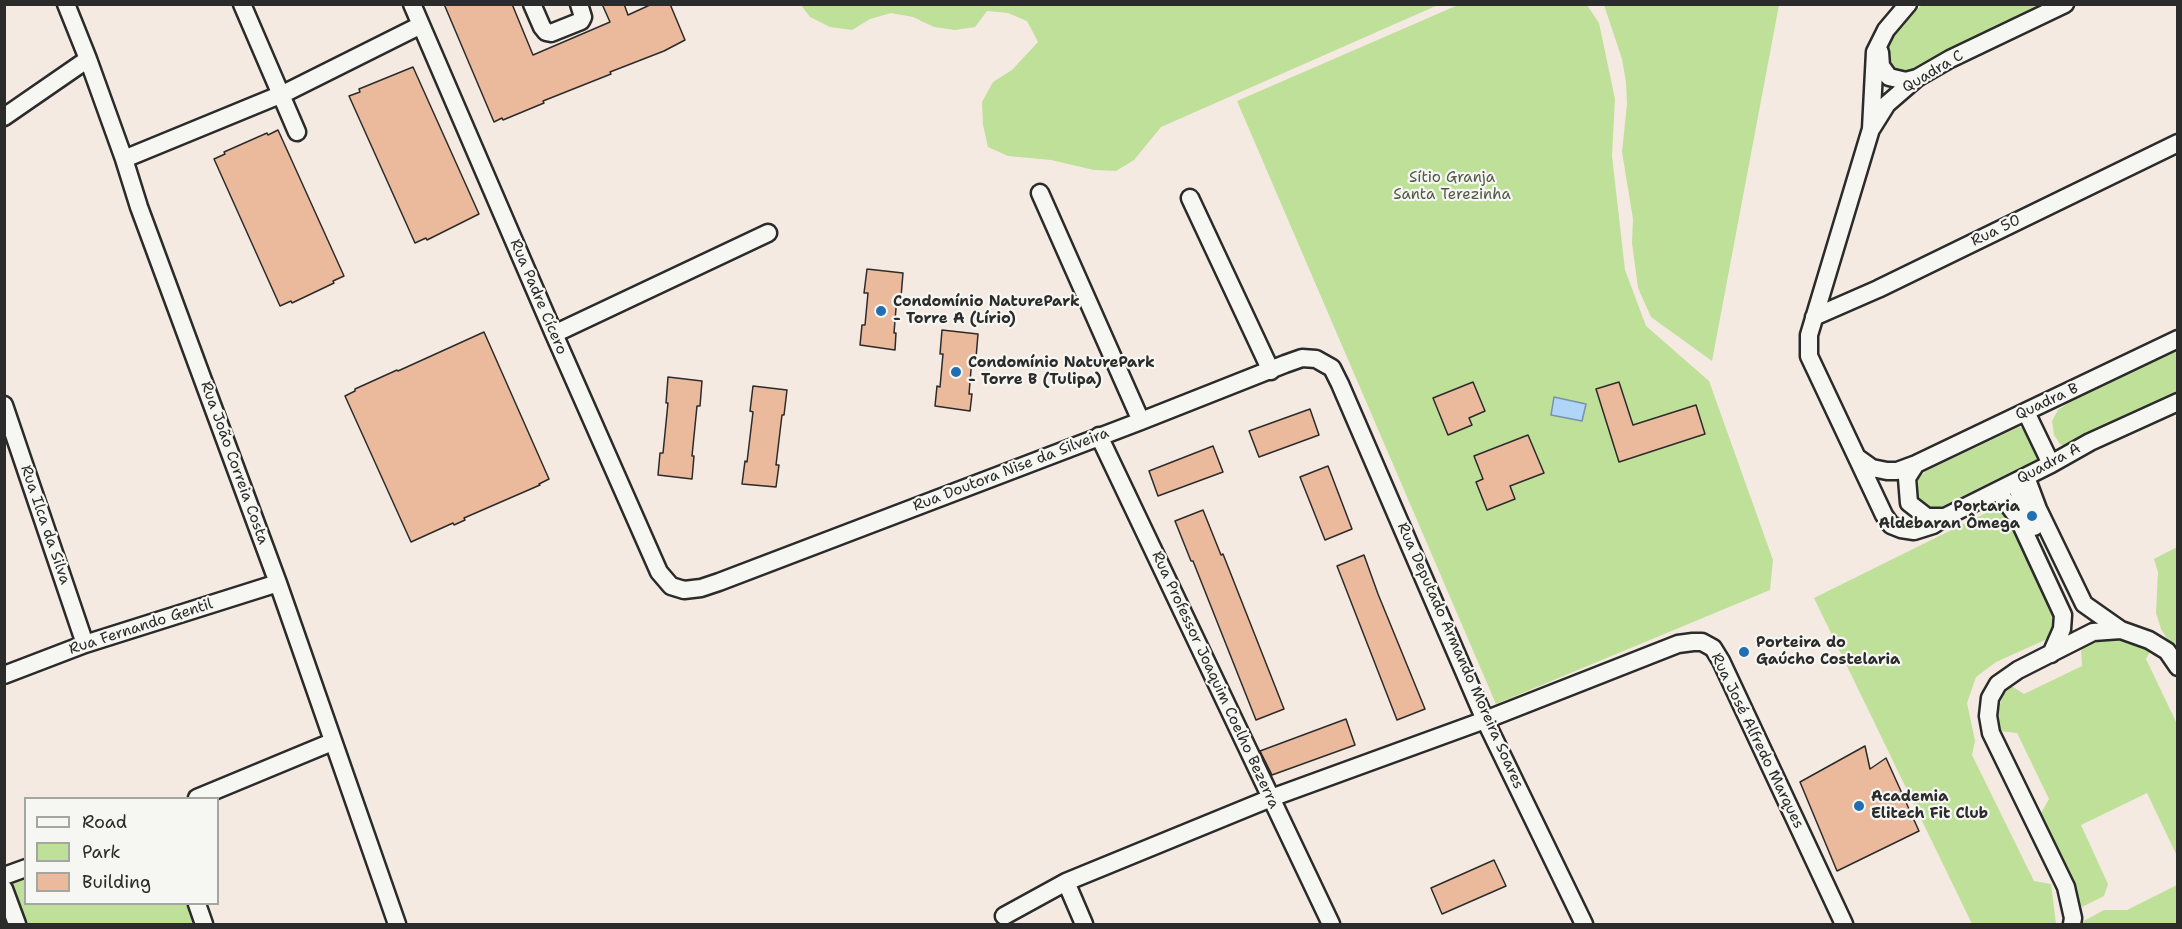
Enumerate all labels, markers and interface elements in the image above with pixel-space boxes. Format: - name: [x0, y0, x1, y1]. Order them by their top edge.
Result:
- street label: Quadra C: [1899, 47, 1967, 97]
- park label: Sítio Granja Santa Terezinha: [1393, 169, 1511, 204]
- street label: Rua 50: [1968, 211, 2024, 251]
- street label: Rua Padre Cícero: [506, 237, 570, 357]
- place label: Condomínio NaturePark - Torre A (Lírio): [893, 293, 1080, 328]
- marker: Condomínio NaturePark - Torre A (Lírio): [874, 304, 888, 318]
- place label: Condomínio NaturePark - Torre B (Tulipa): [968, 354, 1155, 389]
- marker: Condomínio NaturePark - Torre B (Tulipa): [949, 365, 963, 379]
- street label: Rua João Correia Costa: [196, 379, 272, 547]
- street label: Quadra B: [2013, 380, 2081, 424]
- street label: Rua Doutora Nise da Silveira: [911, 424, 1111, 516]
- street label: Quadra A: [2014, 440, 2084, 488]
- street label: Rua Ilca da Silva: [16, 463, 74, 587]
- place label: Portaria Aldebaran Ômega: [1878, 498, 2020, 533]
- marker: Portaria Aldebaran Ômega: [2025, 509, 2039, 523]
- street label: Rua Deputado Armando Moreira Soares: [1393, 520, 1527, 792]
- street label: Rua Professor Joaquim Coelho Bezerra: [1147, 549, 1283, 811]
- street label: Rua Fernando Gentil: [67, 595, 215, 659]
- place label: Porteira do Gaúcho Costelaria: [1756, 634, 1900, 669]
- marker: Porteira do Gaúcho Costelaria: [1737, 645, 1751, 659]
- street label: Rua José Alfredo Marques: [1707, 650, 1807, 832]
- place label: Academia Elitech Fit Club: [1871, 788, 1988, 823]
- legend: [24, 797, 219, 905]
- marker: Academia Elitech Fit Club: [1852, 799, 1866, 813]
- text: Road: [82, 810, 127, 834]
- text: Park: [82, 840, 121, 864]
- text: Building: [82, 870, 151, 894]

